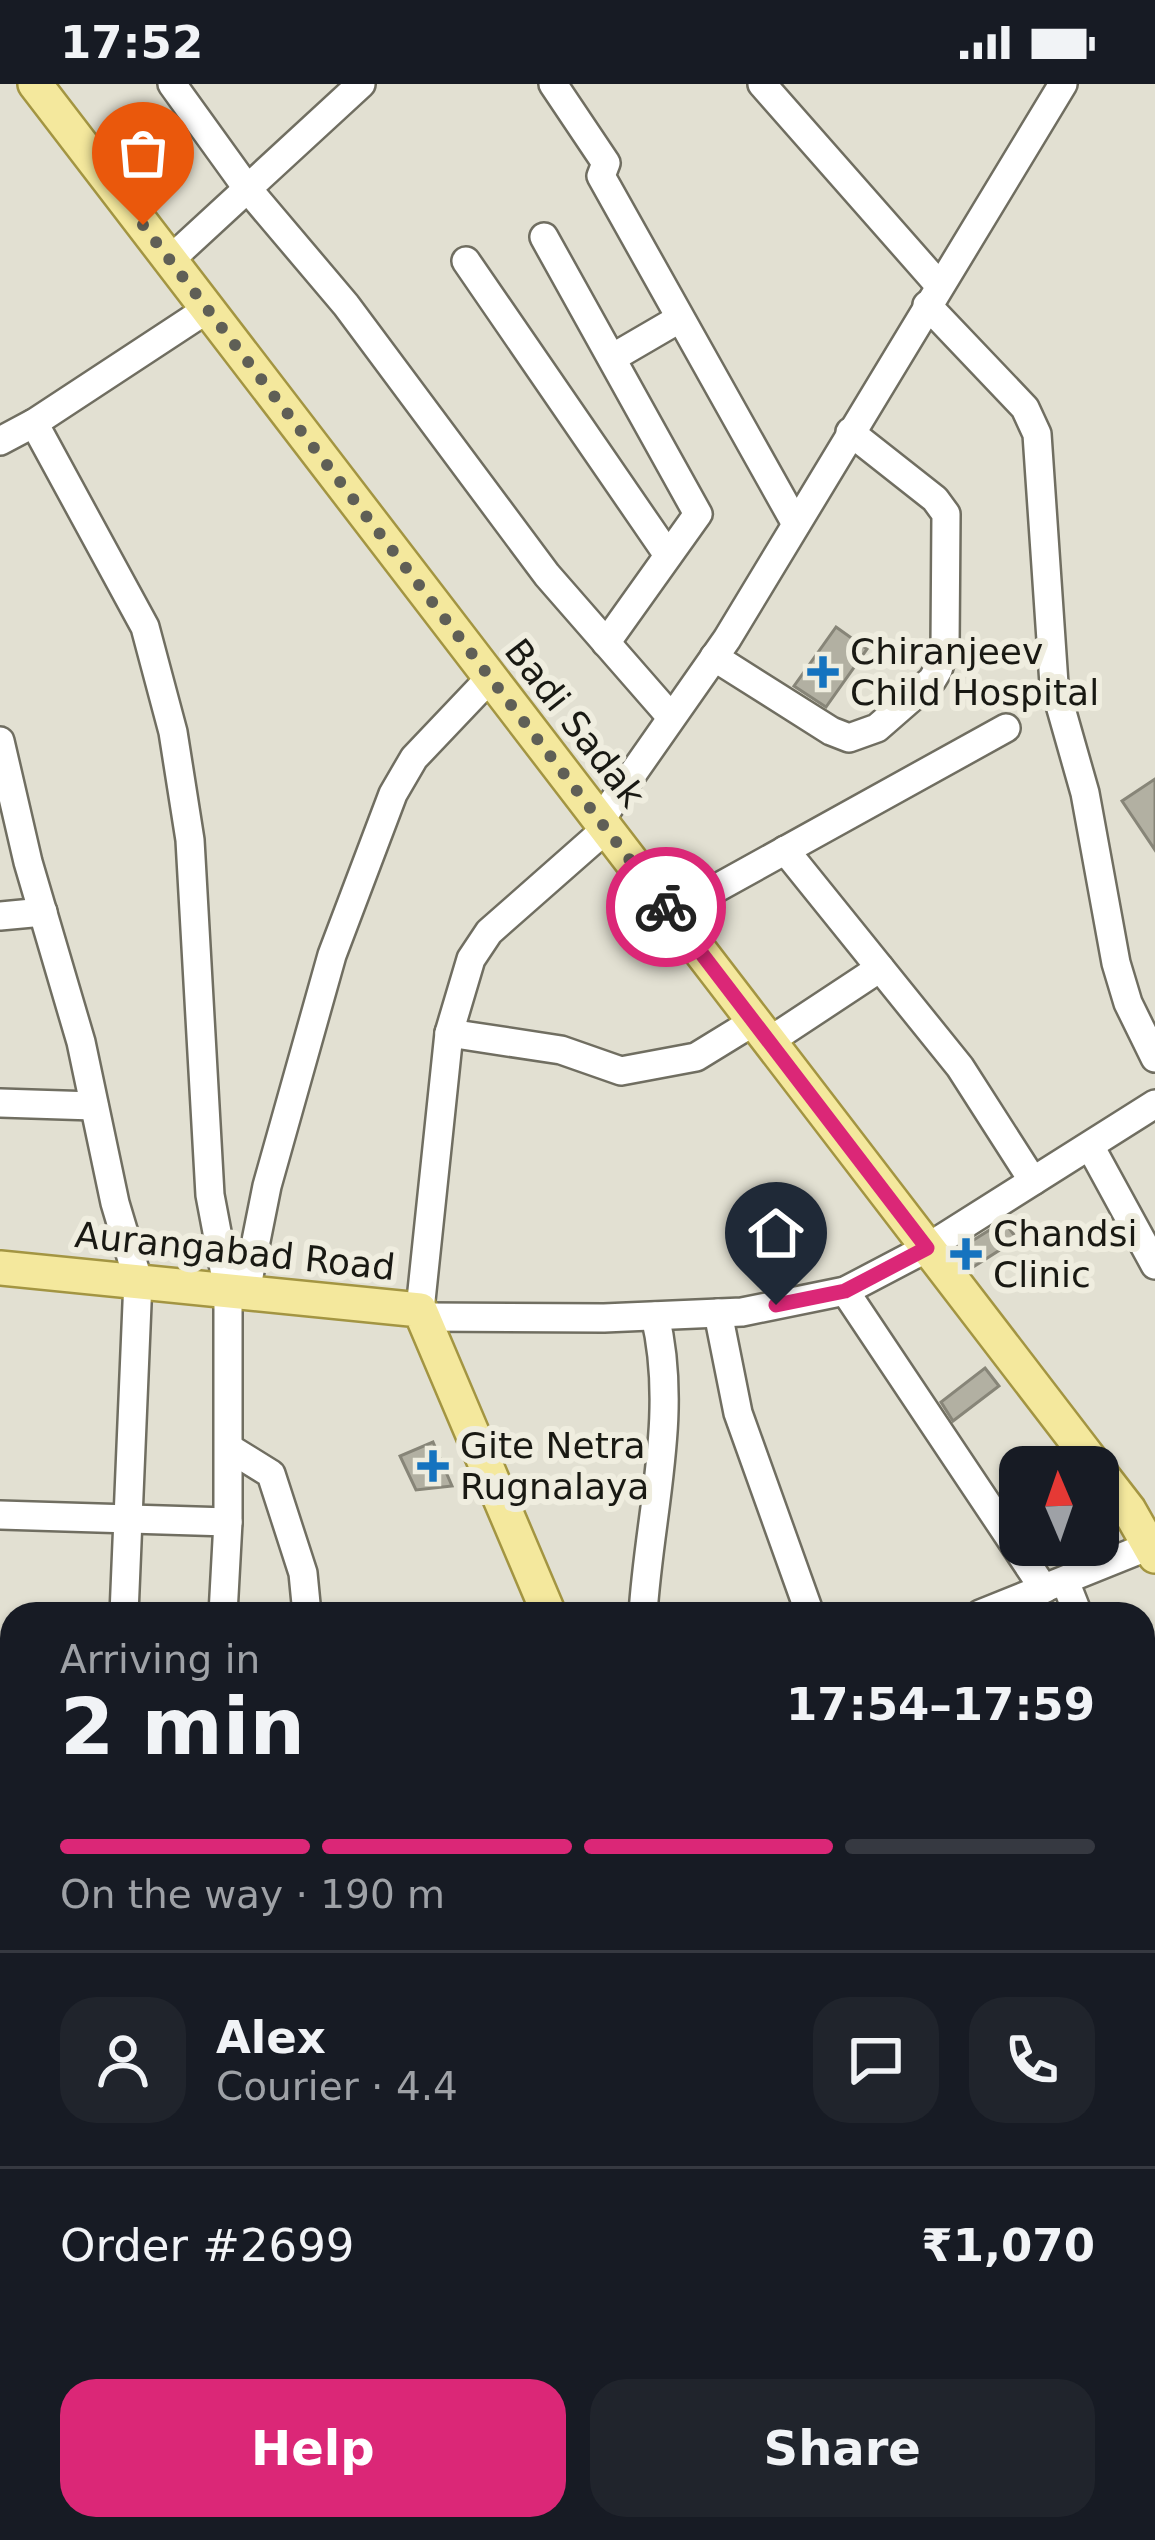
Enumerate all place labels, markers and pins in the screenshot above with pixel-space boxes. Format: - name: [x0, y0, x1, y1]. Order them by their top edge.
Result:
- pin: [92, 102, 194, 225]
- place label: Chiranjeev Child Hospital: [850, 631, 1099, 713]
- marker: Chiranjeev Child Hospital: [807, 656, 839, 688]
- pin: [725, 1182, 827, 1305]
- place label: Chandsi Clinic: [993, 1213, 1137, 1295]
- marker: Chandsi Clinic: [950, 1238, 982, 1270]
- place label: Gite Netra Rugnalaya: [460, 1425, 649, 1507]
- marker: Gite Netra Rugnalaya: [417, 1450, 449, 1482]

